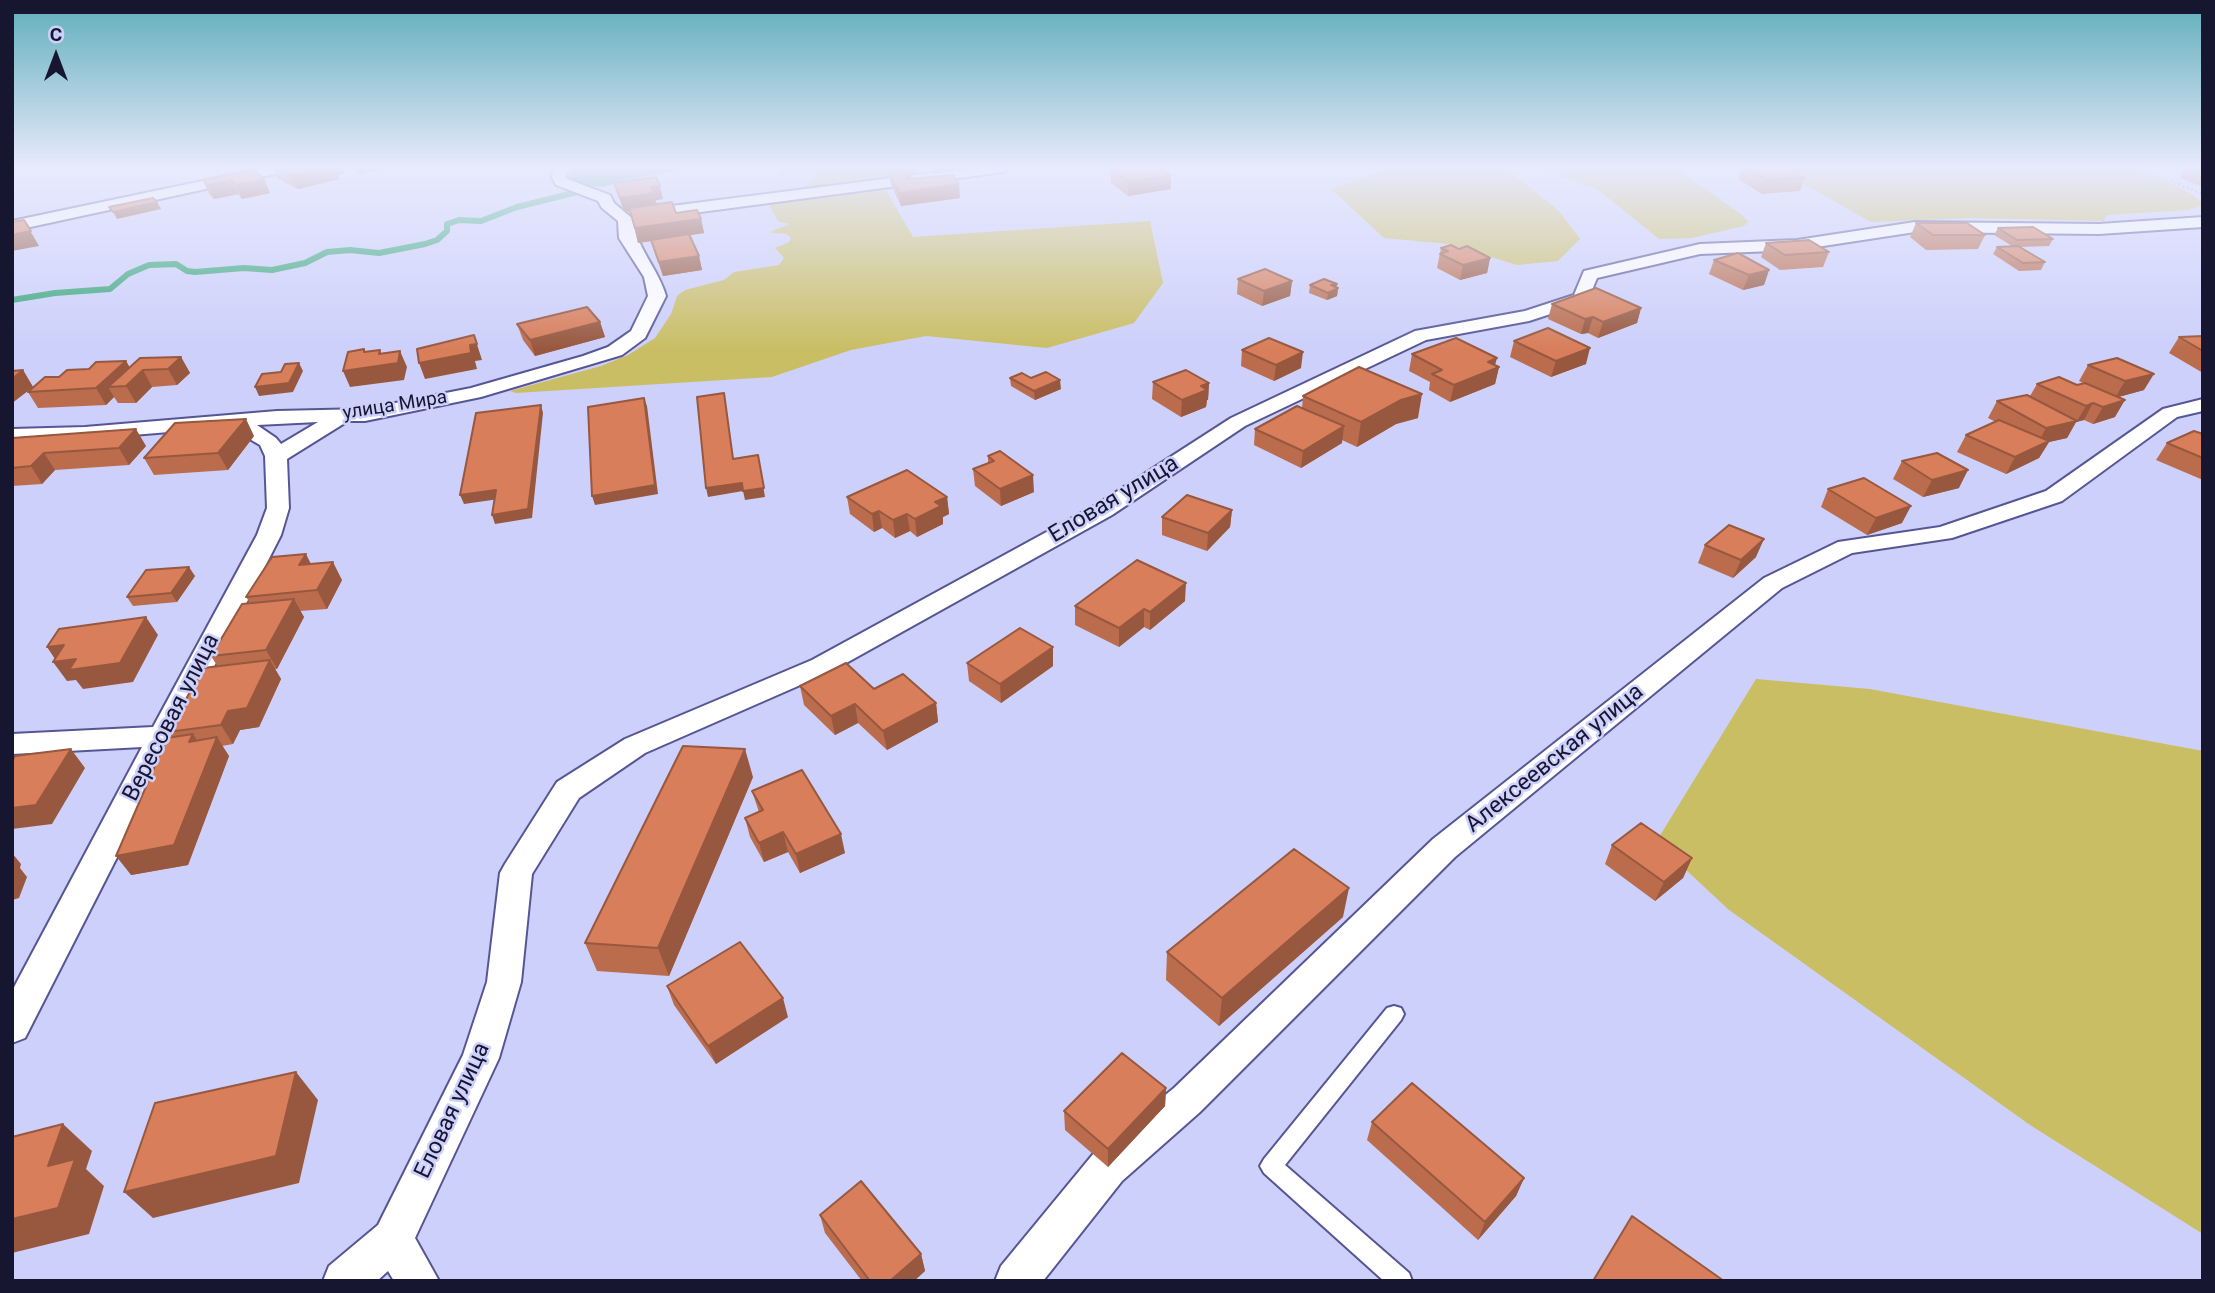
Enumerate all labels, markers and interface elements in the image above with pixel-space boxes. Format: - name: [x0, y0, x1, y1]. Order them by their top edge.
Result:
- north arrow: [21, 21, 91, 91]
- text: С: [50, 23, 62, 46]
- street label: улица Мира: [341, 386, 449, 426]
- street label: Еловая улица: [1044, 450, 1184, 550]
- street label: Вересовая улица: [118, 630, 226, 806]
- street label: Алексеевская улица: [1460, 679, 1650, 839]
- street label: Еловая улица: [410, 1039, 496, 1183]

